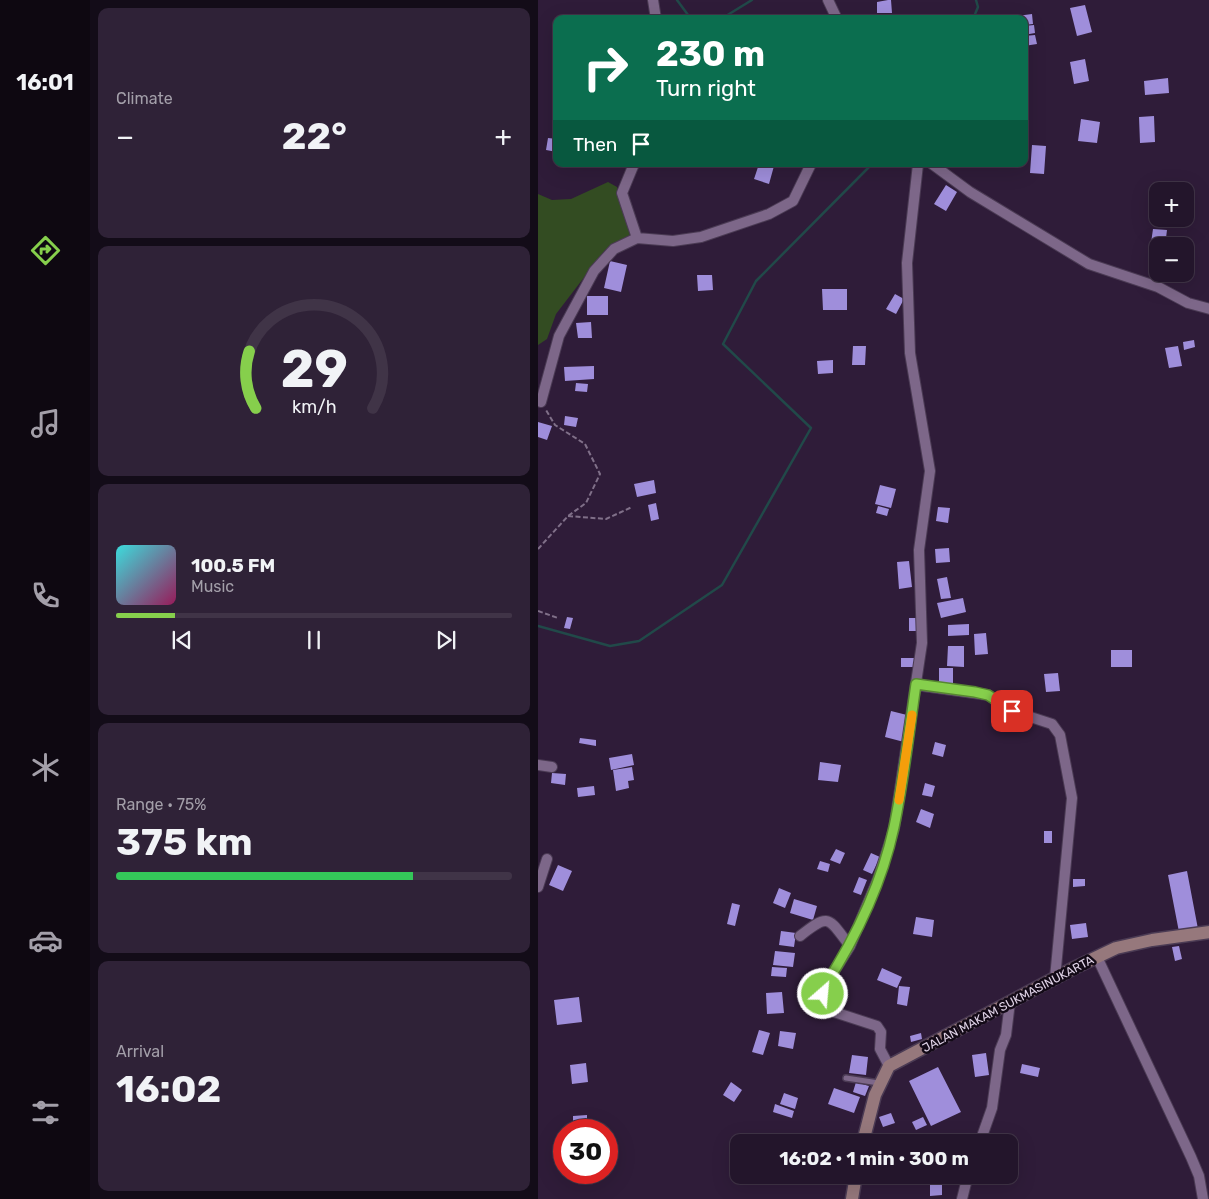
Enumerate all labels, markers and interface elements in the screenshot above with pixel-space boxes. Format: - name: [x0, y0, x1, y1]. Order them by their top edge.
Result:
- text: 230 m: [656, 33, 765, 75]
- icon: right: [573, 35, 638, 100]
- text: 16:01: [16, 69, 74, 96]
- text: Turn right: [656, 75, 756, 102]
- text: Climate: [116, 89, 173, 108]
- text: 22°: [282, 113, 347, 159]
- text: −: [116, 120, 134, 153]
- text: +: [495, 120, 512, 153]
- icon: arrive: [627, 130, 655, 158]
- text: Then: [573, 133, 617, 156]
- map controls: [1149, 182, 1194, 282]
- button: +: [1149, 182, 1194, 227]
- icon: directions: [28, 233, 63, 268]
- button: −: [1149, 237, 1194, 282]
- text: 29: [280, 338, 348, 400]
- text: km/h: [292, 396, 336, 417]
- icon: music: [28, 406, 63, 441]
- text: 100.5 FM: [191, 554, 275, 577]
- text: Music: [191, 577, 234, 596]
- icon: phone: [28, 578, 63, 613]
- icon: previous: [168, 626, 196, 654]
- icon: pause: [300, 626, 328, 654]
- icon: next: [432, 626, 460, 654]
- pin: [991, 690, 1033, 732]
- icon: arrive: [998, 697, 1026, 725]
- icon: climate: [28, 750, 63, 785]
- text: Range · 75%: [116, 795, 207, 814]
- text: 375 km: [116, 819, 253, 865]
- icon: car: [28, 923, 63, 958]
- street label: JALAN MAKAM SUKMASINUKARTA: [920, 953, 1096, 1055]
- position arrow: [796, 967, 848, 1019]
- text: Arrival: [116, 1042, 164, 1061]
- text: 16:02: [116, 1066, 221, 1112]
- icon: filters: [28, 1095, 63, 1130]
- speed limit sign: 30: [553, 1119, 618, 1184]
- text: 16:02 · 1 min · 300 m: [779, 1147, 969, 1170]

